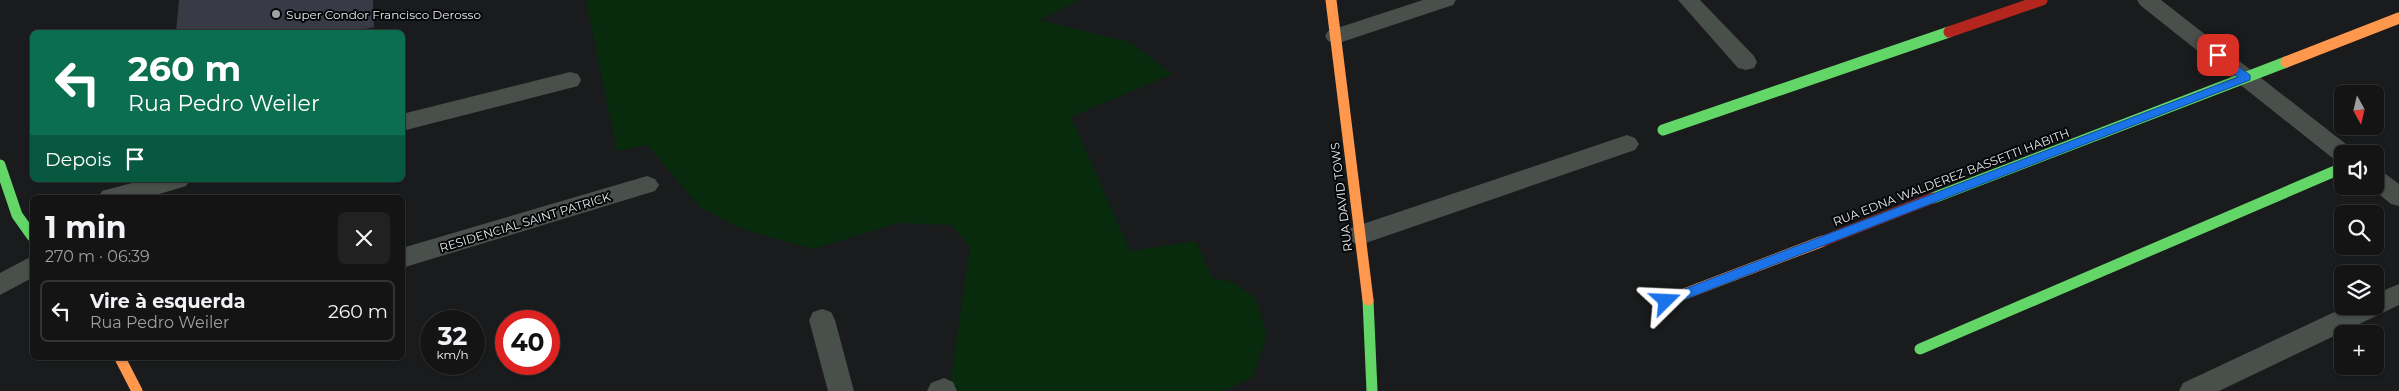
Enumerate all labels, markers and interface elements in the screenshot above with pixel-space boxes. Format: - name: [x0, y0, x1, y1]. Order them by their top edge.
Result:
- place label: Super Condor Francisco Derosso: [286, 7, 481, 22]
- marker: Super Condor Francisco Derosso: [270, 8, 282, 20]
- pin: [2197, 34, 2239, 76]
- icon: arrive: [2204, 41, 2232, 69]
- text: 260 m: [128, 47, 241, 90]
- icon: left: [45, 50, 110, 115]
- north arrow: [2334, 85, 2384, 135]
- map controls: [2334, 85, 2384, 375]
- text: Rua Pedro Weiler: [128, 90, 320, 117]
- street label: RUA EDNA WALDEREZ BASSETTI HABITH: [1831, 125, 2071, 229]
- street label: RUA DAVID TOWS: [1327, 142, 1355, 252]
- icon: arrive: [121, 145, 149, 173]
- button: sound: [2334, 145, 2384, 195]
- text: Depois: [45, 148, 111, 171]
- street label: RESIDENCIAL SAINT PATRICK: [438, 189, 613, 255]
- button: search: [2334, 205, 2384, 255]
- text: 1 min: [45, 209, 126, 246]
- button: close: [338, 212, 390, 264]
- text: 270 m · 06:39: [45, 247, 150, 266]
- button: layers: [2334, 265, 2384, 315]
- position arrow: [1639, 274, 1691, 326]
- text: Vire à esquerda: [90, 290, 245, 313]
- icon: left: [47, 297, 75, 325]
- text: 260 m: [328, 300, 388, 323]
- speed limit sign: 40: [495, 310, 560, 375]
- text: Rua Pedro Weiler: [90, 313, 229, 332]
- text: 32: [438, 321, 467, 351]
- button: +: [2334, 325, 2384, 375]
- text: km/h: [436, 347, 469, 362]

